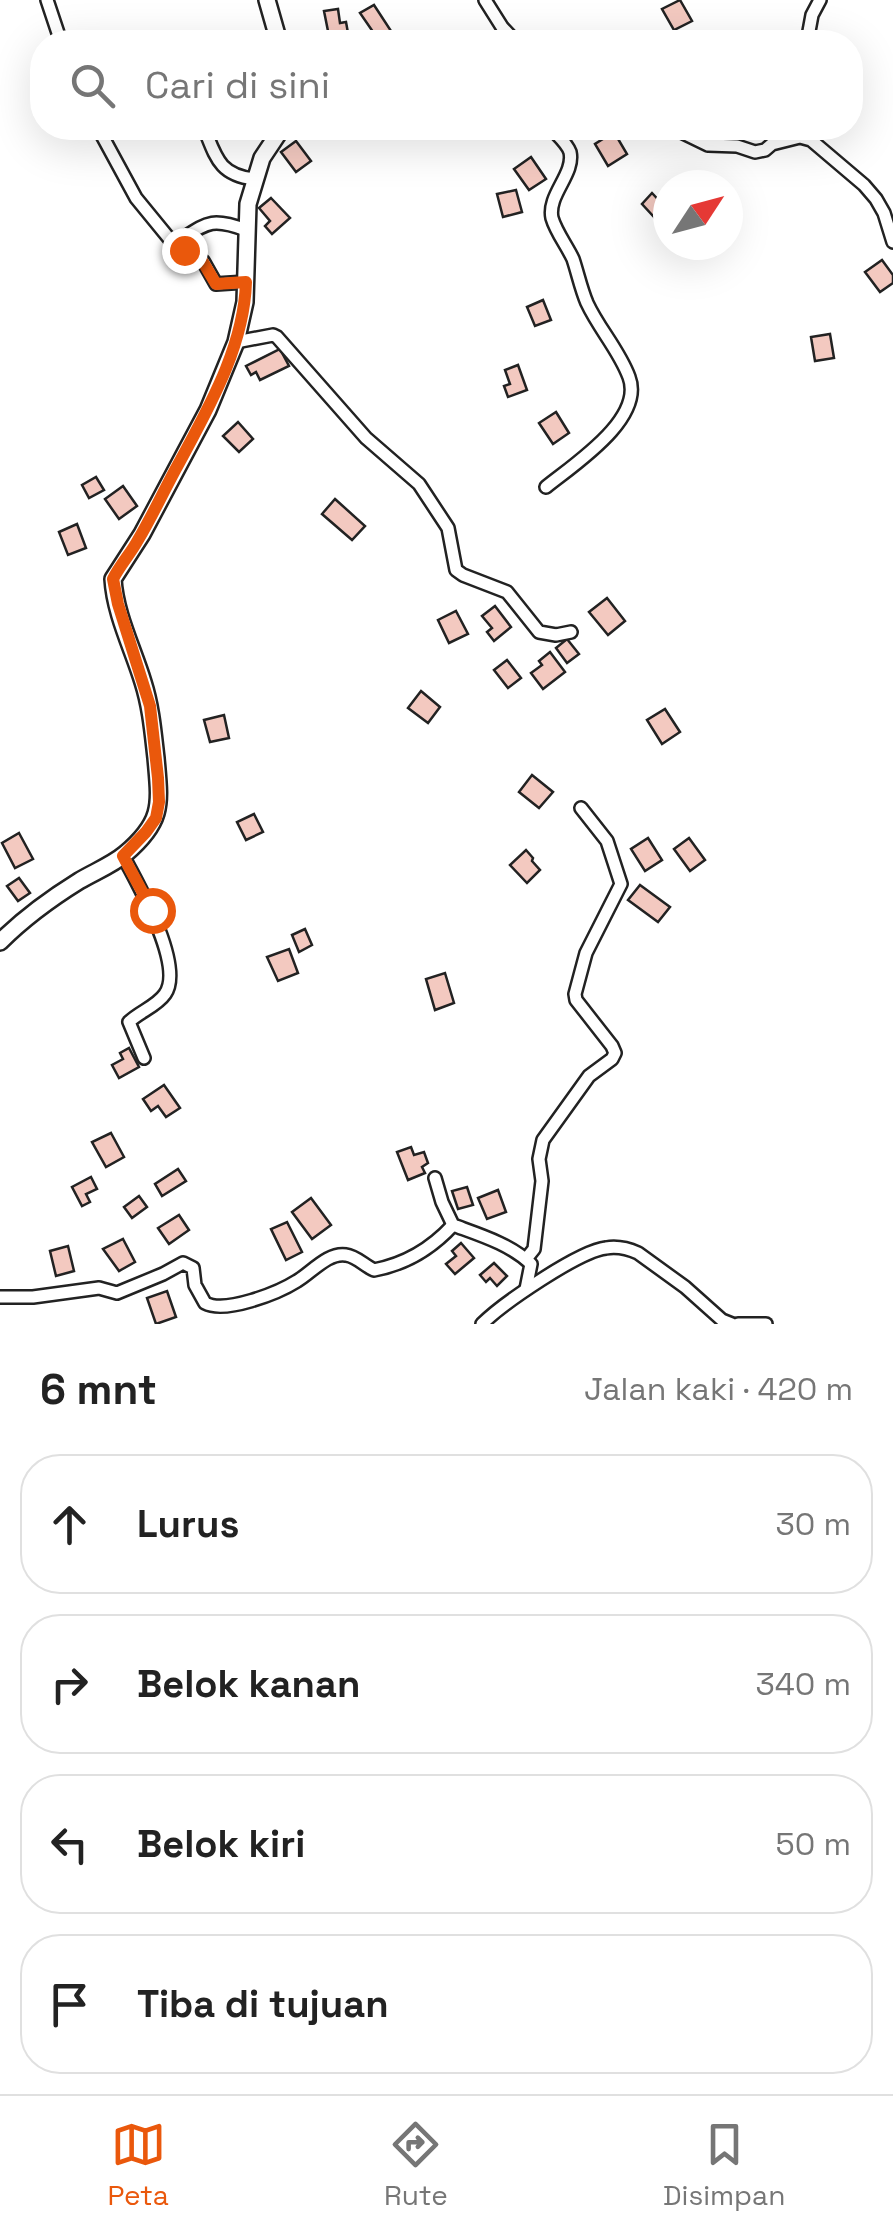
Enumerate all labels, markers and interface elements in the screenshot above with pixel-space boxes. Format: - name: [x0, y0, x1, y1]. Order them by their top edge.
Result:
- search box: [30, 30, 863, 140]
- icon: search: [65, 58, 120, 113]
- text: Cari di sini: [145, 61, 330, 109]
- north arrow: [653, 170, 743, 260]
- route end: [162, 228, 208, 274]
- route start: [130, 888, 176, 934]
- text: 6 mnt: [40, 1363, 157, 1416]
- text: Jalan kaki · 420 m: [584, 1369, 853, 1409]
- icon: ahead: [42, 1497, 97, 1552]
- text: Lurus: [137, 1500, 239, 1548]
- text: 30 m: [775, 1504, 851, 1544]
- icon: right: [42, 1657, 97, 1712]
- text: Belok kanan: [137, 1660, 360, 1708]
- text: 340 m: [755, 1664, 851, 1704]
- icon: left: [42, 1817, 97, 1872]
- text: Belok kiri: [137, 1820, 305, 1868]
- text: 50 m: [776, 1824, 851, 1864]
- icon: arrive: [42, 1977, 97, 2032]
- text: Tiba di tujuan: [137, 1980, 389, 2028]
- tab: Peta: [108, 2117, 169, 2213]
- tab: Rute: [384, 2117, 448, 2213]
- tab: Disimpan: [663, 2117, 785, 2213]

